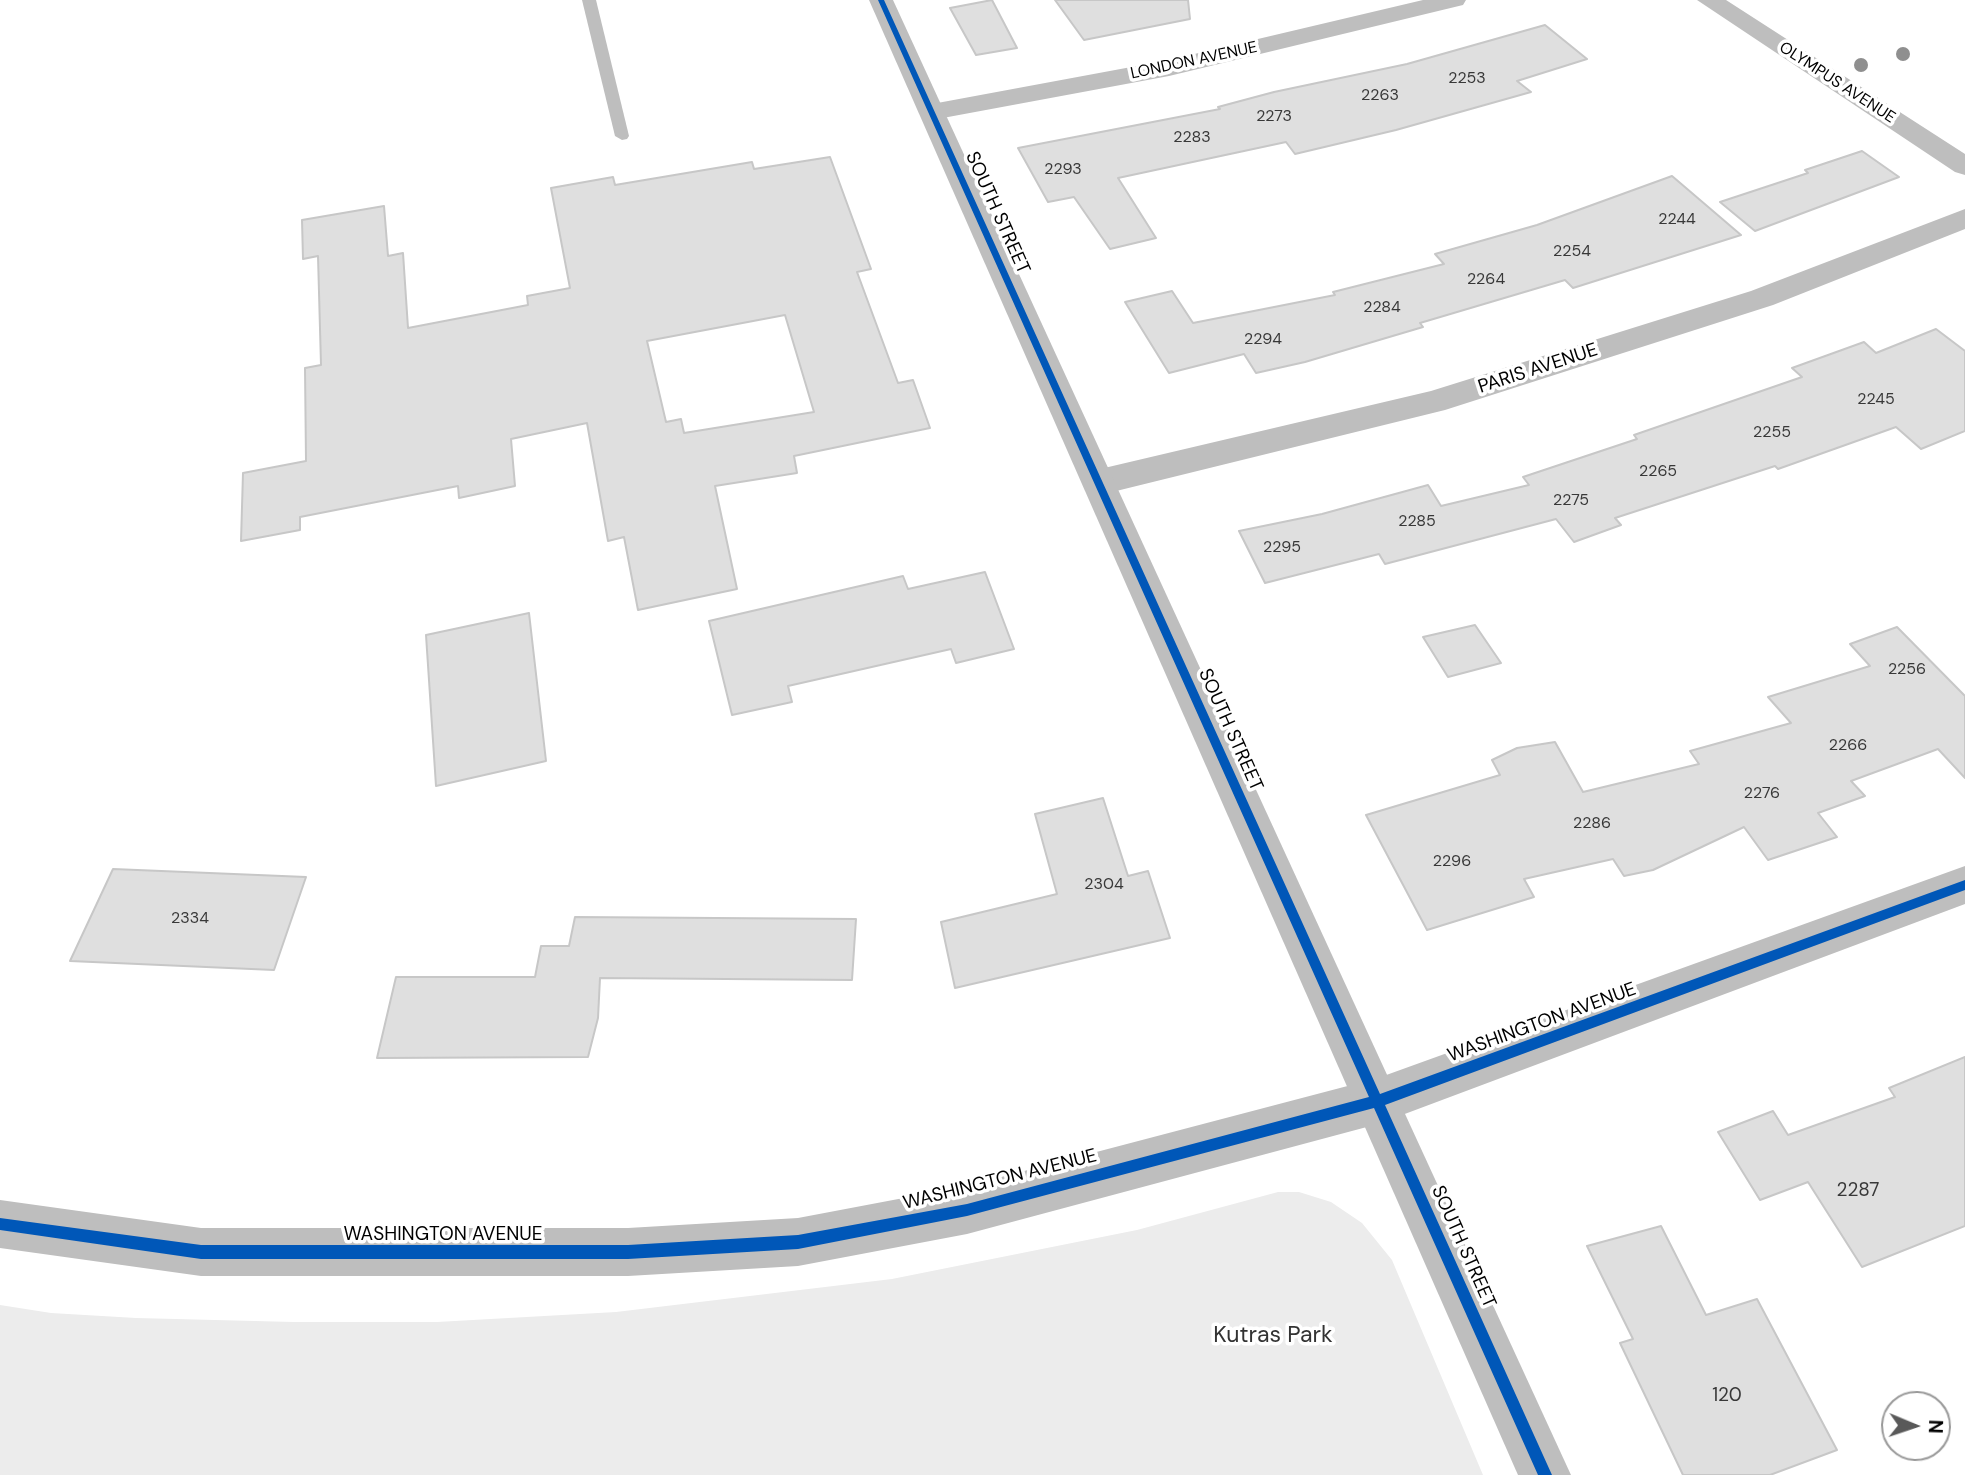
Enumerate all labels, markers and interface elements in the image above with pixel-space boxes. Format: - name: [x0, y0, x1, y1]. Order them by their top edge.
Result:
- street label: LONDON AVENUE: [1129, 38, 1259, 84]
- street label: OLYMPUS AVENUE: [1775, 38, 1899, 128]
- house number: 2253: [1448, 69, 1486, 89]
- house number: 2263: [1361, 86, 1399, 106]
- house number: 2273: [1256, 107, 1292, 127]
- house number: 2283: [1173, 128, 1211, 148]
- street label: SOUTH STREET: [960, 148, 1034, 278]
- house number: 2293: [1044, 160, 1082, 180]
- house number: 2244: [1658, 210, 1696, 230]
- house number: 2254: [1553, 242, 1591, 262]
- house number: 2264: [1467, 270, 1505, 290]
- house number: 2284: [1363, 298, 1401, 318]
- house number: 2294: [1244, 330, 1282, 350]
- street label: PARIS AVENUE: [1475, 339, 1601, 399]
- house number: 2245: [1857, 390, 1895, 410]
- house number: 2255: [1753, 423, 1791, 443]
- house number: 2265: [1639, 462, 1677, 482]
- house number: 2275: [1553, 491, 1589, 511]
- house number: 2285: [1398, 512, 1436, 532]
- house number: 2295: [1263, 538, 1301, 558]
- house number: 2256: [1888, 660, 1926, 680]
- street label: SOUTH STREET: [1193, 665, 1267, 795]
- house number: 2266: [1829, 736, 1867, 756]
- house number: 2276: [1744, 784, 1780, 804]
- house number: 2286: [1573, 814, 1611, 834]
- house number: 2296: [1433, 852, 1471, 872]
- house number: 2304: [1084, 875, 1124, 895]
- house number: 2334: [171, 909, 209, 929]
- street label: WASHINGTON AVENUE: [1445, 978, 1639, 1068]
- street label: WASHINGTON AVENUE: [901, 1145, 1099, 1215]
- house number: 2287: [1837, 1180, 1879, 1202]
- street label: SOUTH STREET: [1426, 1182, 1500, 1312]
- street label: WASHINGTON AVENUE: [343, 1224, 543, 1246]
- park label: Kutras Park: [1213, 1322, 1333, 1350]
- house number: 120: [1712, 1385, 1742, 1407]
- north arrow: [1881, 1391, 1951, 1461]
- text: N: [1923, 1419, 1948, 1434]

